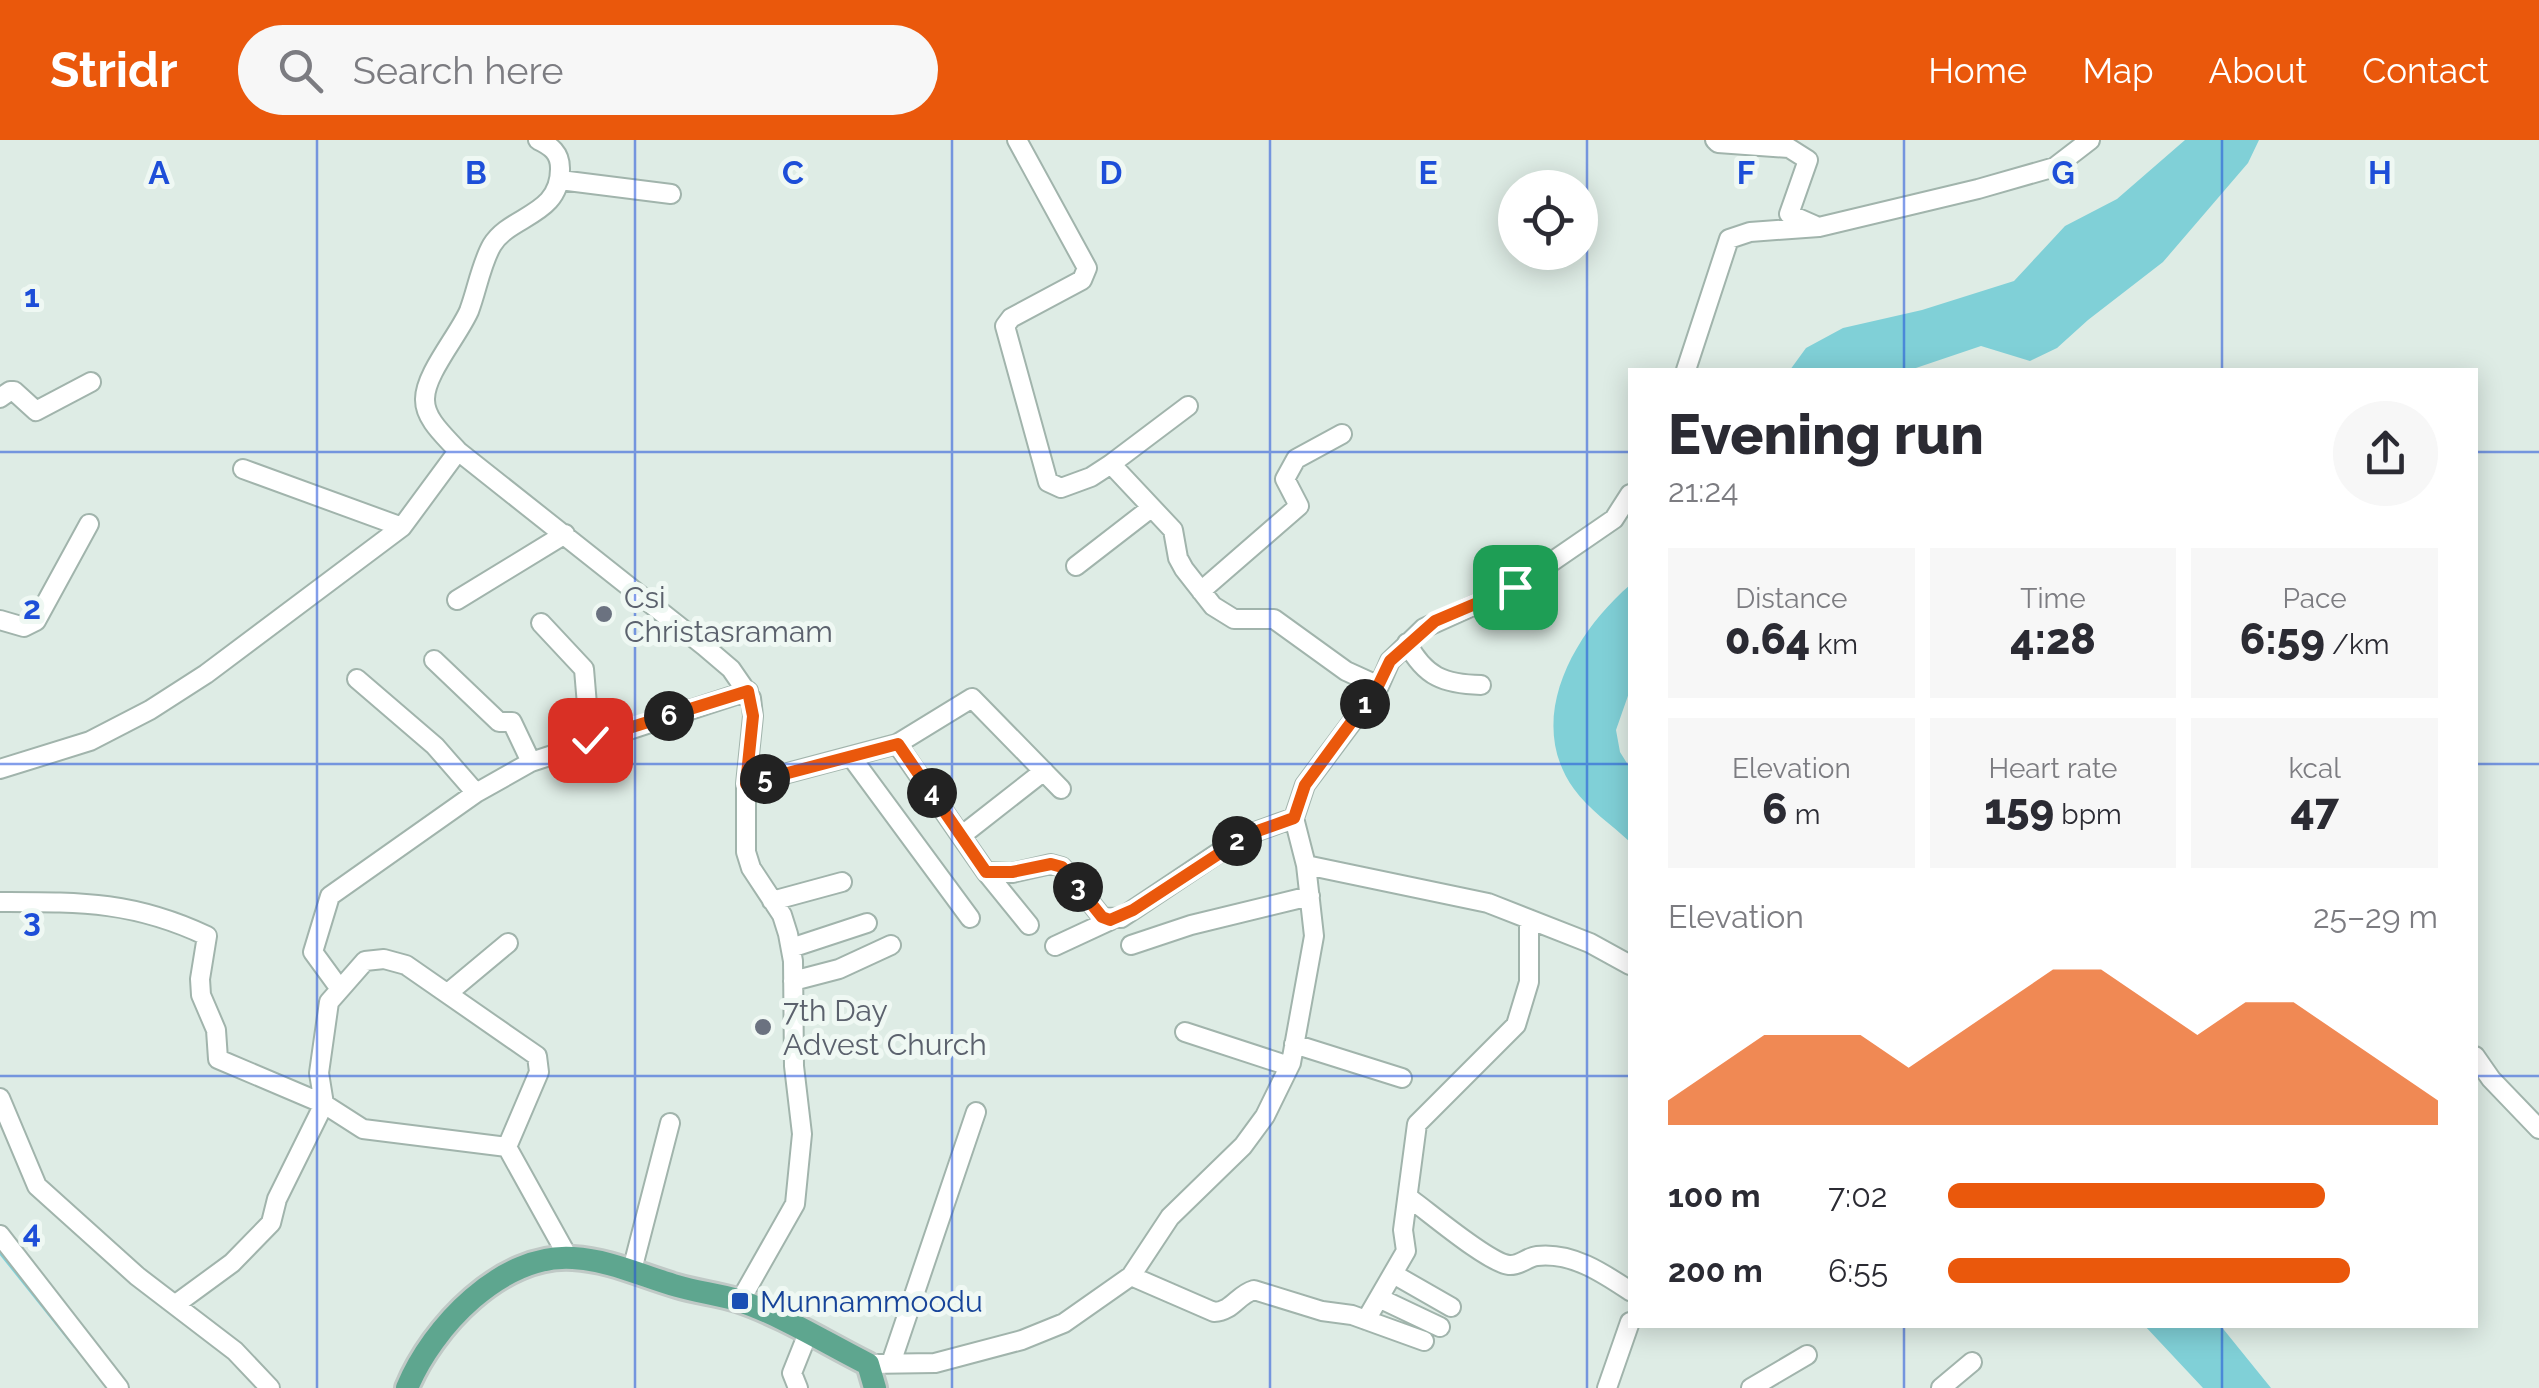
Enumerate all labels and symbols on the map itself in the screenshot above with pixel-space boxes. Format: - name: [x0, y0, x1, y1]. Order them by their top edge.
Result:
- text: A: [148, 154, 170, 191]
- text: B: [465, 154, 487, 191]
- text: C: [782, 154, 804, 191]
- text: D: [1100, 154, 1122, 191]
- text: E: [1418, 154, 1438, 191]
- text: F: [1737, 154, 1755, 191]
- text: G: [2051, 154, 2075, 191]
- text: H: [2368, 154, 2392, 191]
- text: 1: [24, 277, 40, 314]
- pin: [1473, 545, 1558, 630]
- place label: Csi Christasramam: [624, 580, 833, 649]
- text: 2: [23, 589, 41, 626]
- marker: Csi Christasramam: [593, 603, 615, 625]
- pin: 1: [1340, 679, 1390, 729]
- pin: 6: [644, 691, 694, 741]
- pin: [548, 698, 633, 783]
- pin: 5: [740, 754, 790, 804]
- pin: 4: [907, 768, 957, 818]
- pin: 2: [1212, 816, 1262, 866]
- pin: 3: [1053, 862, 1103, 912]
- text: 3: [23, 901, 41, 938]
- place label: 7th Day Advest Church: [783, 993, 987, 1062]
- marker: 7th Day Advest Church: [752, 1016, 774, 1038]
- text: 4: [23, 1213, 41, 1250]
- place label: Munnammoodu: [760, 1284, 983, 1319]
- marker: Munnammoodu: [729, 1290, 751, 1312]

